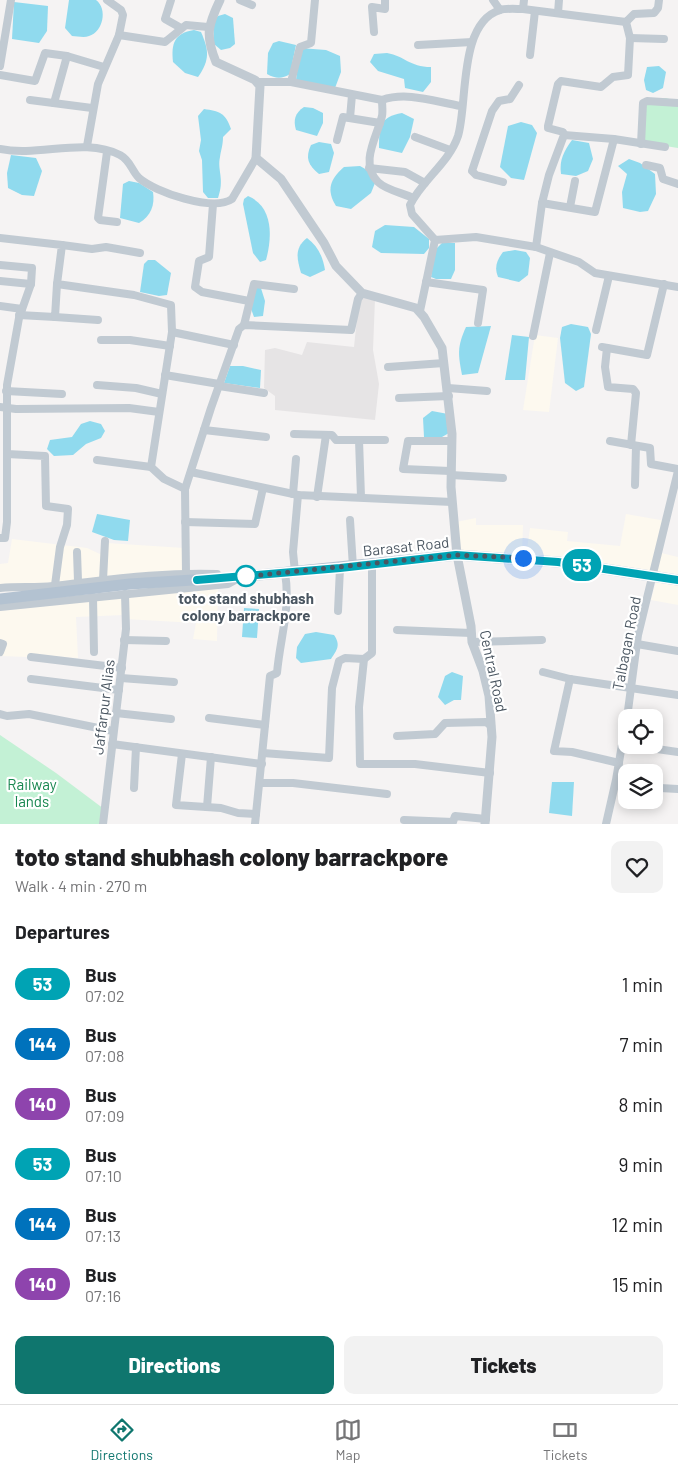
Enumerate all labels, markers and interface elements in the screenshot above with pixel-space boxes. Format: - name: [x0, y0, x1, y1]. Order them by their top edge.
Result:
- street label: Barasat Road: [362, 533, 450, 559]
- your location: [511, 546, 536, 571]
- line badge: 53: [560, 549, 604, 581]
- text: 53: [572, 554, 592, 576]
- marker: toto stand shubhash colony barrackpore: [235, 565, 257, 587]
- place label: toto stand shubhash colony barrackpore: [178, 589, 314, 624]
- street label: Talbagan Road: [608, 595, 644, 691]
- street label: Central Road: [477, 628, 511, 714]
- street label: Jaffarpur Alias: [88, 658, 118, 756]
- map controls: [618, 709, 663, 809]
- button: locate: [618, 709, 663, 754]
- button: layers: [618, 764, 663, 809]
- park label: Railway lands: [7, 775, 57, 810]
- button: heart: [611, 841, 663, 893]
- text: toto stand shubhash colony barrackpore: [15, 842, 448, 871]
- text: Walk · 4 min · 270 m: [15, 876, 147, 895]
- text: Departures: [15, 920, 110, 943]
- text: Bus: [85, 963, 117, 986]
- text: 53: [33, 973, 52, 995]
- text: 1 min: [622, 973, 663, 996]
- text: 07:02: [85, 986, 125, 1005]
- text: Bus: [85, 1023, 117, 1046]
- text: 144: [28, 1033, 57, 1055]
- text: 7 min: [619, 1033, 663, 1056]
- text: 07:08: [85, 1046, 124, 1065]
- text: Bus: [85, 1083, 117, 1106]
- text: 140: [29, 1093, 56, 1115]
- text: 8 min: [619, 1093, 663, 1116]
- text: 07:09: [85, 1106, 124, 1125]
- text: Bus: [85, 1143, 117, 1166]
- text: 53: [33, 1153, 52, 1175]
- text: 9 min: [619, 1153, 663, 1176]
- text: 07:10: [85, 1166, 122, 1185]
- text: Bus: [85, 1203, 117, 1226]
- text: 144: [28, 1213, 57, 1235]
- text: 12 min: [612, 1213, 663, 1236]
- text: 07:13: [85, 1226, 121, 1245]
- text: Bus: [85, 1263, 117, 1286]
- text: 140: [29, 1273, 56, 1295]
- text: 15 min: [612, 1273, 663, 1296]
- text: 07:16: [85, 1286, 121, 1305]
- button: Directions: [15, 1336, 334, 1394]
- button: Tickets: [344, 1336, 663, 1394]
- tab: Directions: [90, 1416, 153, 1463]
- tab: Map: [334, 1416, 362, 1463]
- tab: Tickets: [543, 1416, 588, 1463]

